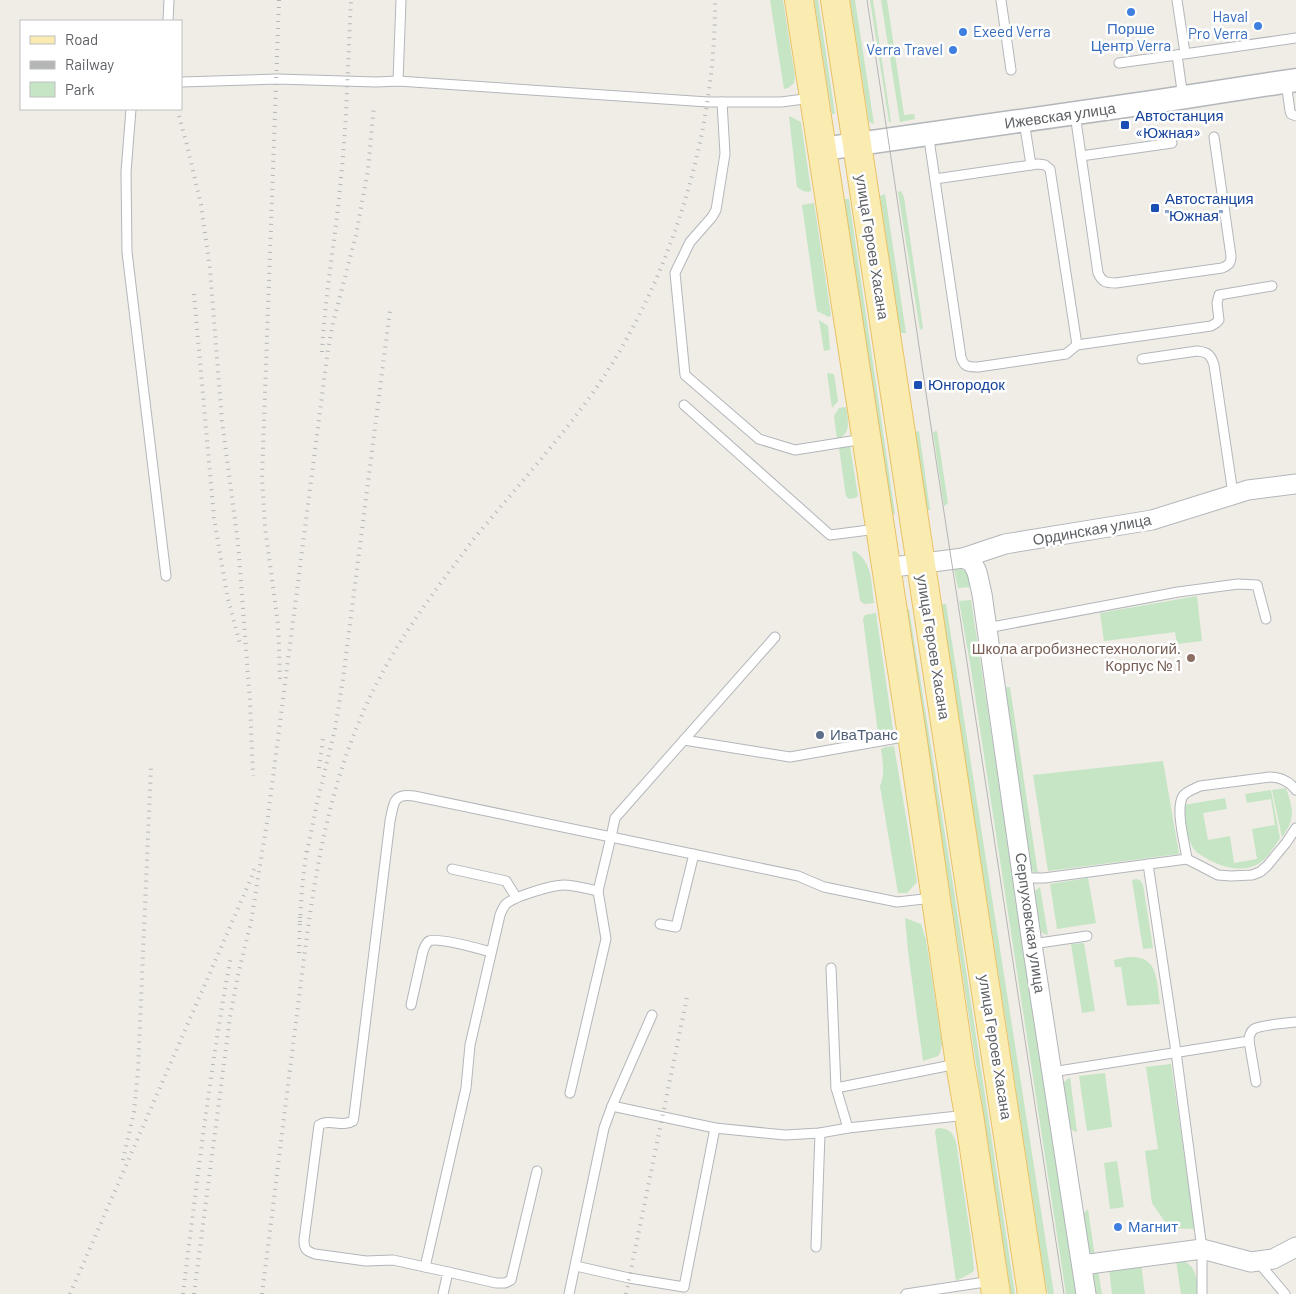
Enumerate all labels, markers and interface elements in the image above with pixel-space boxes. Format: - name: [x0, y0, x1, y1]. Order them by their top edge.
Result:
- marker: Порше Центр Verra: [1125, 6, 1137, 18]
- place label: Haval Pro Verra: [1188, 7, 1248, 42]
- place label: Порше Центр Verra: [1091, 19, 1171, 54]
- legend: [20, 20, 182, 110]
- marker: Haval Pro Verra: [1252, 20, 1264, 32]
- place label: Exeed Verra: [973, 22, 1051, 40]
- marker: Exeed Verra: [957, 26, 969, 38]
- text: Road: [65, 30, 98, 48]
- place label: Verra Travel: [866, 40, 943, 58]
- marker: Verra Travel: [947, 44, 959, 56]
- text: Railway: [65, 55, 114, 73]
- text: Park: [65, 80, 95, 98]
- street label: Ижевская улица: [1003, 98, 1117, 132]
- place label: Автостанция «Южная»: [1135, 106, 1224, 141]
- marker: Автостанция «Южная»: [1119, 119, 1131, 131]
- street label: улица Героев Хасана: [853, 173, 893, 321]
- place label: Автостанция "Южная": [1165, 189, 1254, 224]
- marker: Автостанция "Южная": [1149, 202, 1161, 214]
- place label: Юнгородок: [928, 375, 1005, 393]
- marker: Юнгородок: [912, 379, 924, 391]
- street label: Ординская улица: [1031, 510, 1153, 548]
- street label: улица Героев Хасана: [914, 573, 954, 721]
- place label: Школа агробизнестехнологий. Корпус № 1: [972, 639, 1181, 674]
- marker: Школа агробизнестехнологий. Корпус № 1: [1185, 652, 1197, 664]
- place label: ИваТранс: [830, 725, 898, 743]
- marker: ИваТранс: [814, 729, 826, 741]
- street label: Серпуховская улица: [1012, 851, 1050, 995]
- street label: улица Героев Хасана: [976, 973, 1016, 1121]
- place label: Магнит: [1128, 1217, 1178, 1235]
- marker: Магнит: [1112, 1221, 1124, 1233]

